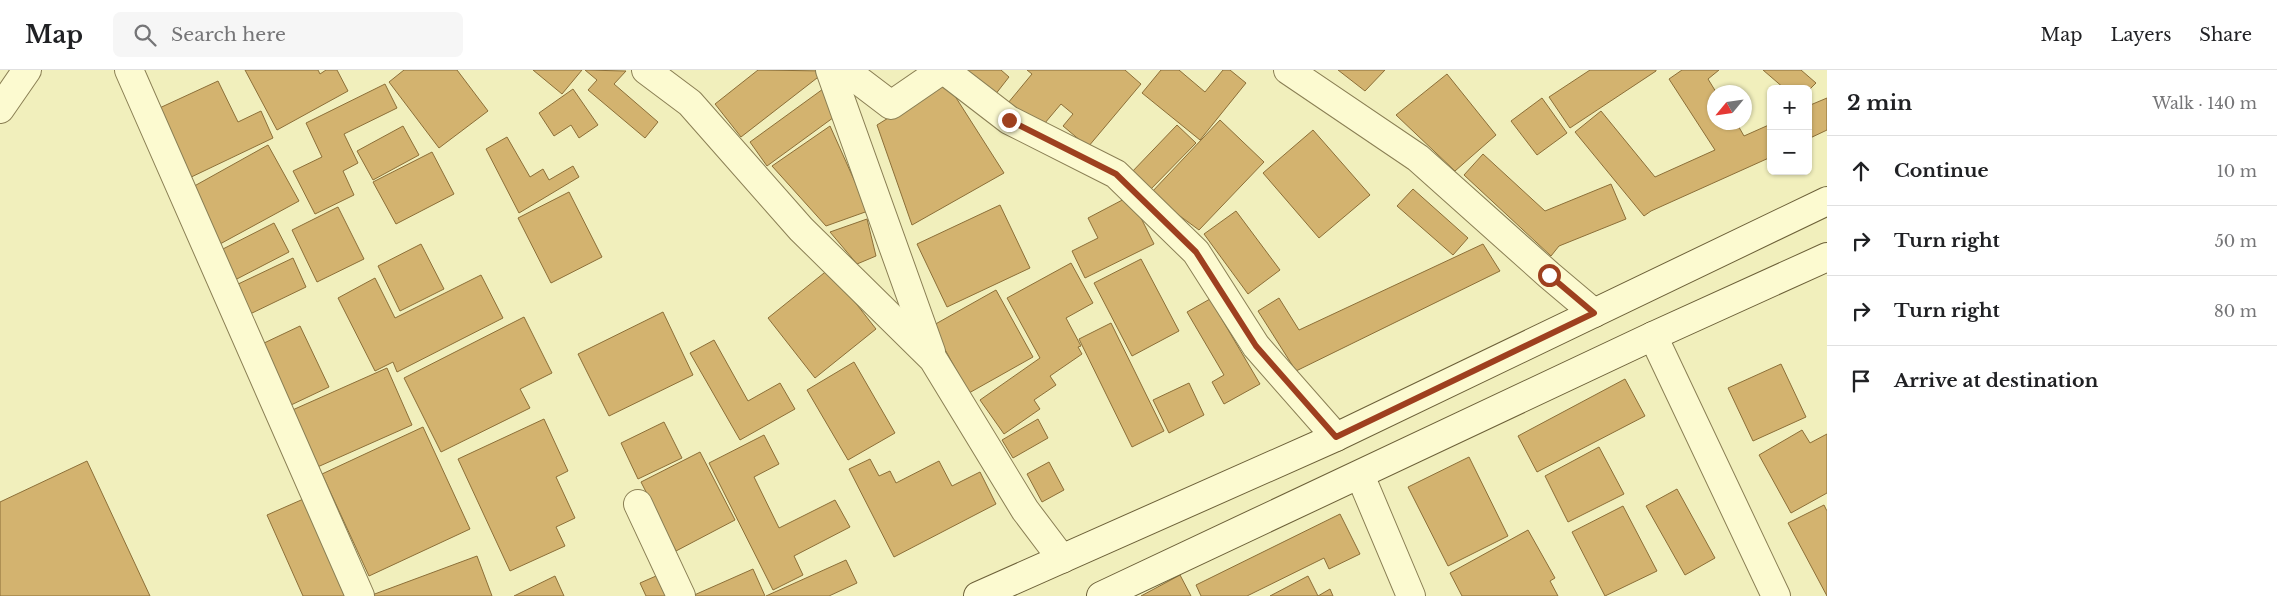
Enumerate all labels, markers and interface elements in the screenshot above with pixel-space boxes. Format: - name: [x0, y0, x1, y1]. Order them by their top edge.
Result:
- search box: [113, 12, 463, 57]
- text: Map: [25, 20, 83, 49]
- icon: search: [131, 21, 159, 49]
- text: Search here: [171, 23, 286, 46]
- text: Map: [2041, 24, 2082, 46]
- text: Layers: [2110, 24, 2171, 46]
- text: Share: [2199, 24, 2252, 46]
- north arrow: [1707, 85, 1752, 130]
- map controls: [1767, 85, 1812, 175]
- button: +: [1767, 85, 1812, 130]
- text: 2 min: [1847, 90, 1912, 116]
- text: Walk · 140 m: [2152, 93, 2257, 113]
- route end: [998, 109, 1021, 132]
- button: −: [1767, 130, 1812, 175]
- icon: ahead: [1847, 157, 1875, 185]
- text: Continue: [1894, 159, 1989, 182]
- text: 10 m: [2217, 161, 2257, 181]
- icon: right: [1847, 227, 1875, 255]
- text: Turn right: [1894, 229, 2000, 252]
- text: 50 m: [2215, 231, 2257, 251]
- route start: [1538, 264, 1561, 287]
- icon: right: [1847, 297, 1875, 325]
- text: Turn right: [1894, 299, 2000, 322]
- text: 80 m: [2214, 301, 2257, 321]
- icon: arrive: [1847, 367, 1875, 395]
- text: Arrive at destination: [1894, 369, 2098, 392]

